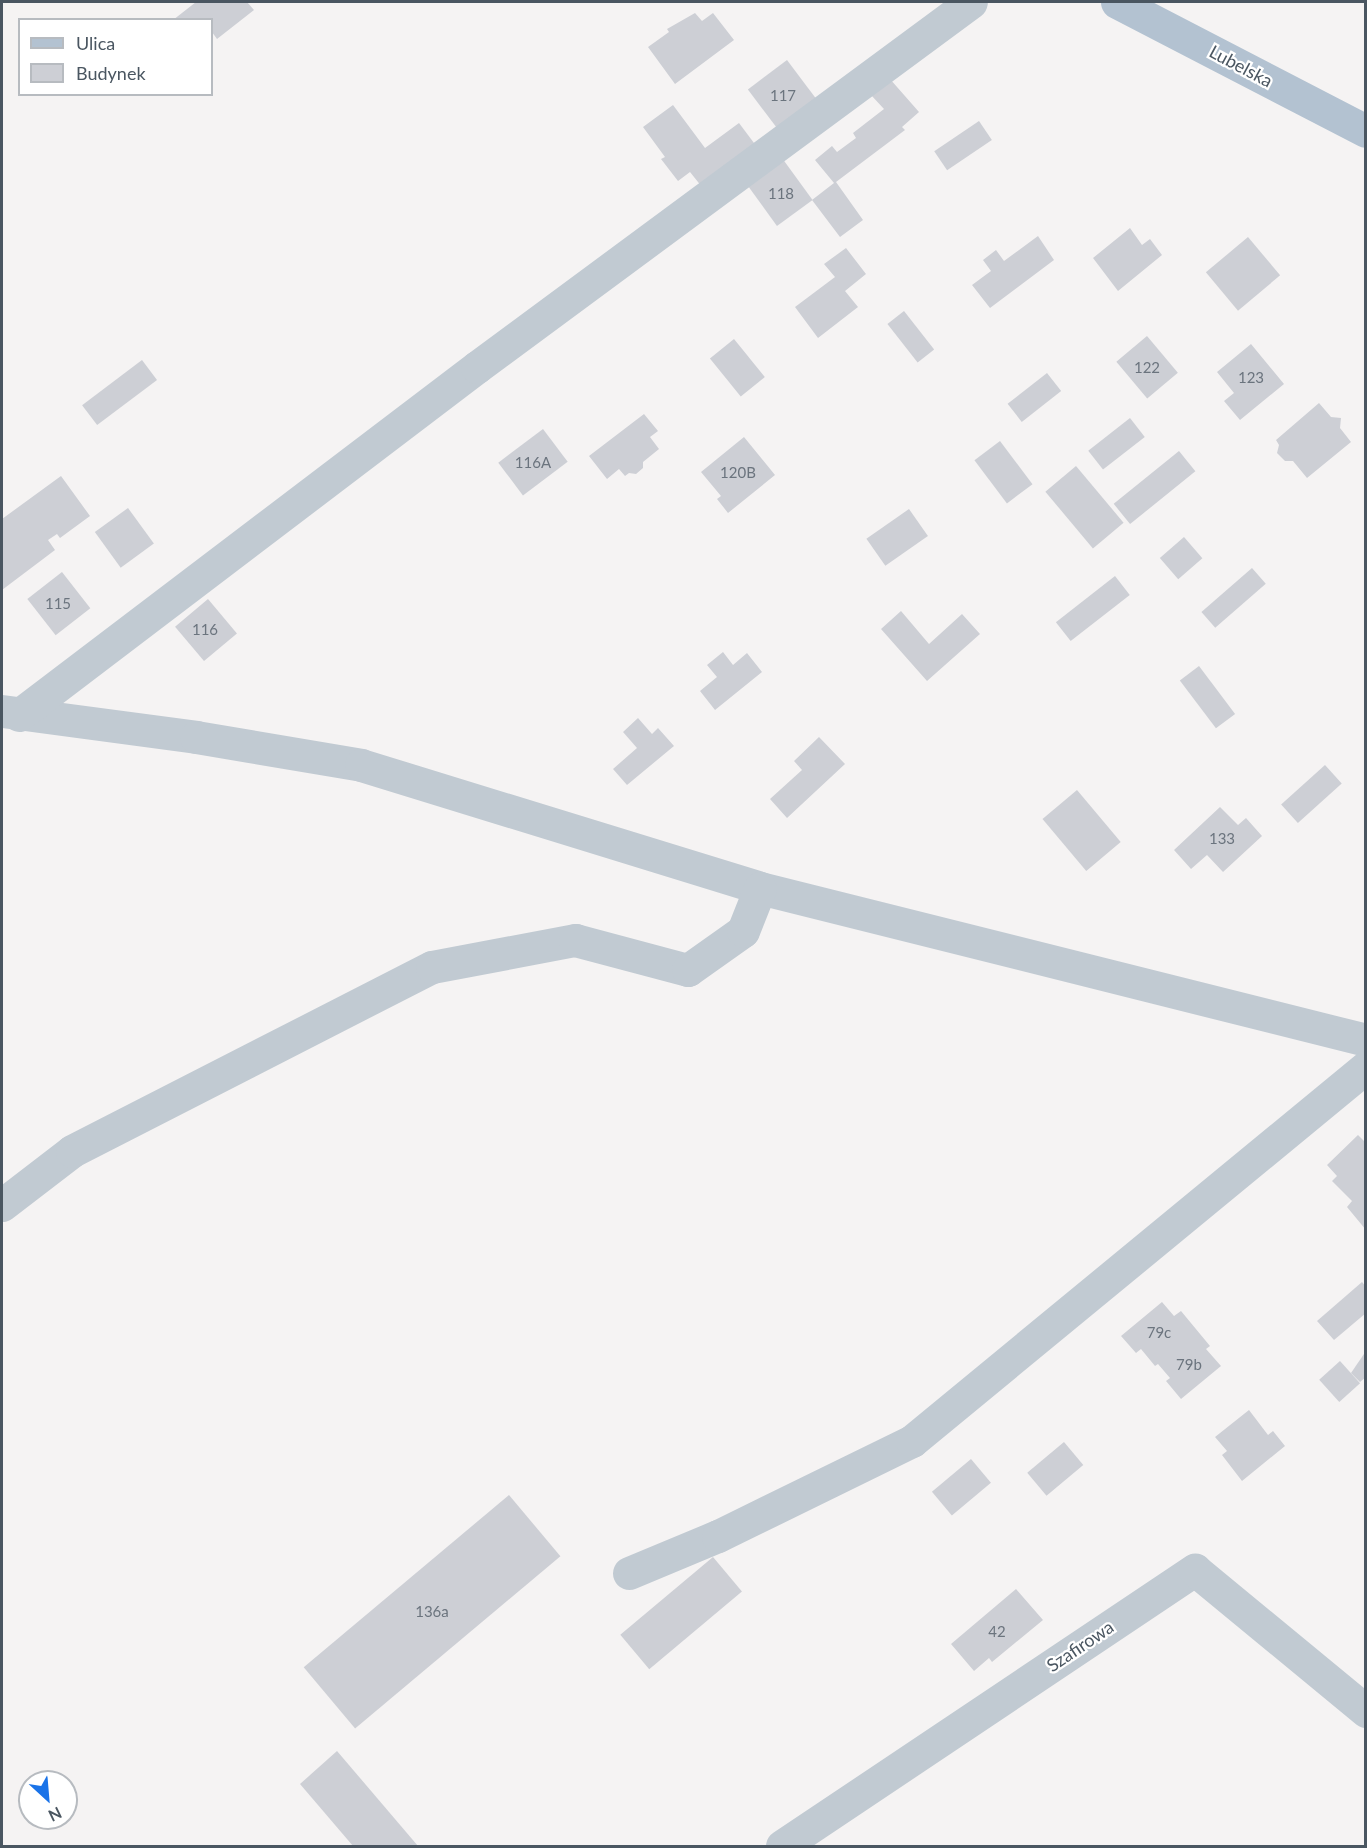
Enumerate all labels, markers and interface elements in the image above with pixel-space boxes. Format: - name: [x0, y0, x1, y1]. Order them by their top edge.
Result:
- legend: [18, 18, 213, 96]
- text: Ulica: [76, 32, 115, 54]
- street label: Lubelska: [1206, 40, 1276, 92]
- text: Budynek: [76, 62, 146, 84]
- house number: 117: [770, 87, 796, 105]
- house number: 118: [768, 185, 794, 203]
- house number: 122: [1134, 359, 1160, 377]
- house number: 123: [1238, 369, 1264, 387]
- house number: 116A: [515, 454, 551, 472]
- house number: 120B: [720, 464, 756, 482]
- house number: 115: [45, 595, 71, 613]
- house number: 116: [192, 621, 218, 639]
- house number: 133: [1209, 830, 1235, 848]
- house number: 79c: [1147, 1324, 1171, 1342]
- house number: 79b: [1176, 1356, 1202, 1374]
- house number: 136a: [415, 1603, 449, 1621]
- street label: Szafirowa: [1042, 1616, 1118, 1676]
- house number: 42: [988, 1623, 1006, 1641]
- north arrow: [18, 1770, 78, 1830]
- text: N: [46, 1804, 65, 1826]

